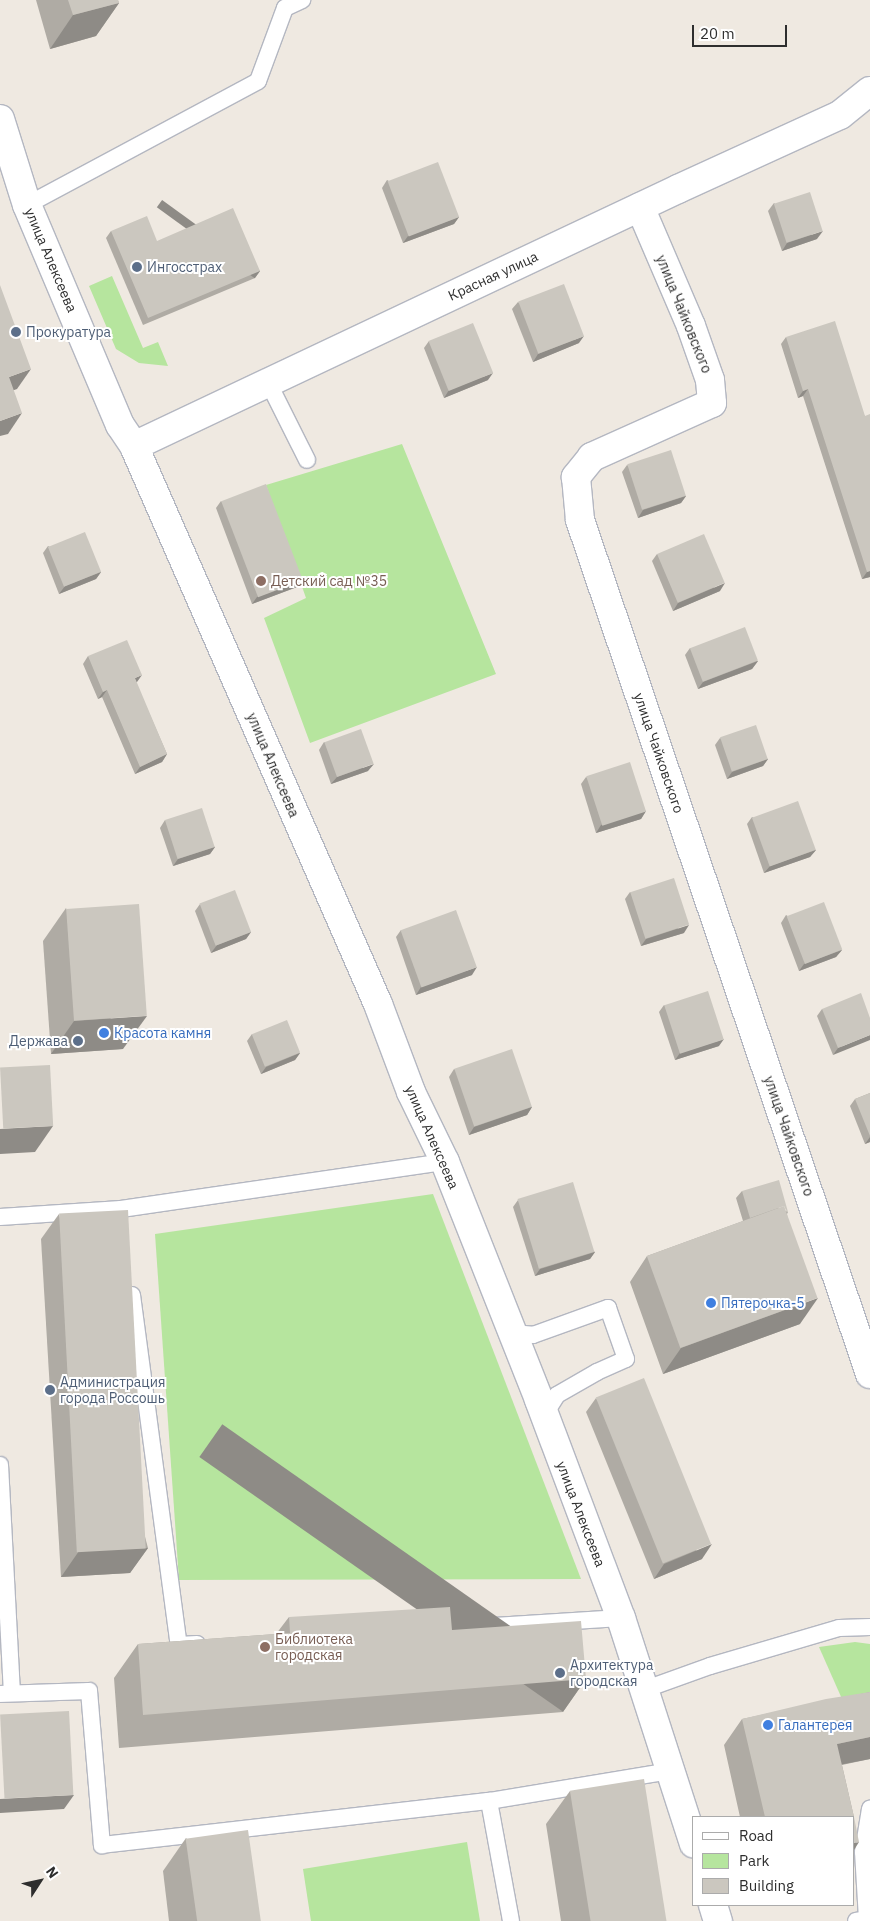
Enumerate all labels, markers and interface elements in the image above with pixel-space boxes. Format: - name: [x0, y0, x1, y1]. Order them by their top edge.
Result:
- scale bar: [695, 15, 790, 47]
- text: 20 m: [700, 24, 735, 43]
- street label: улица Алексеева: [21, 205, 81, 315]
- street label: Красная улица: [445, 248, 541, 304]
- street label: улица Чайковского: [653, 252, 715, 376]
- place label: Ингосстрах: [147, 259, 222, 275]
- marker: Ингосстрах: [131, 261, 143, 273]
- place label: Прокуратура: [26, 324, 111, 340]
- marker: Прокуратура: [10, 326, 22, 338]
- place label: Детский сад №35: [271, 573, 387, 589]
- marker: Детский сад №35: [255, 575, 267, 587]
- street label: улица Чайковского: [631, 691, 687, 815]
- street label: улица Алексеева: [243, 710, 303, 820]
- place label: Красота камня: [114, 1025, 211, 1041]
- marker: Красота камня: [98, 1027, 110, 1039]
- place label: Держава: [9, 1033, 68, 1049]
- marker: Держава: [72, 1035, 84, 1047]
- street label: улица Чайковского: [761, 1074, 817, 1198]
- street label: улица Алексеева: [402, 1082, 462, 1192]
- place label: Пятерочка-5: [721, 1295, 805, 1311]
- marker: Пятерочка-5: [705, 1297, 717, 1309]
- place label: Администрация города Россошь: [60, 1374, 165, 1406]
- marker: Администрация города Россошь: [44, 1384, 56, 1396]
- street label: улица Алексеева: [553, 1459, 609, 1569]
- place label: Библиотека городская: [275, 1631, 353, 1664]
- marker: Библиотека городская: [259, 1641, 271, 1653]
- place label: Архитектура городская: [570, 1657, 653, 1690]
- marker: Архитектура городская: [554, 1667, 566, 1679]
- place label: Галантерея: [778, 1717, 852, 1733]
- marker: Галантерея: [762, 1719, 774, 1731]
- legend: [692, 1816, 855, 1906]
- text: Road: [739, 1826, 774, 1845]
- text: Park: [739, 1851, 769, 1870]
- north arrow: [15, 1856, 65, 1906]
- text: N: [42, 1863, 63, 1882]
- text: Building: [739, 1876, 794, 1895]

